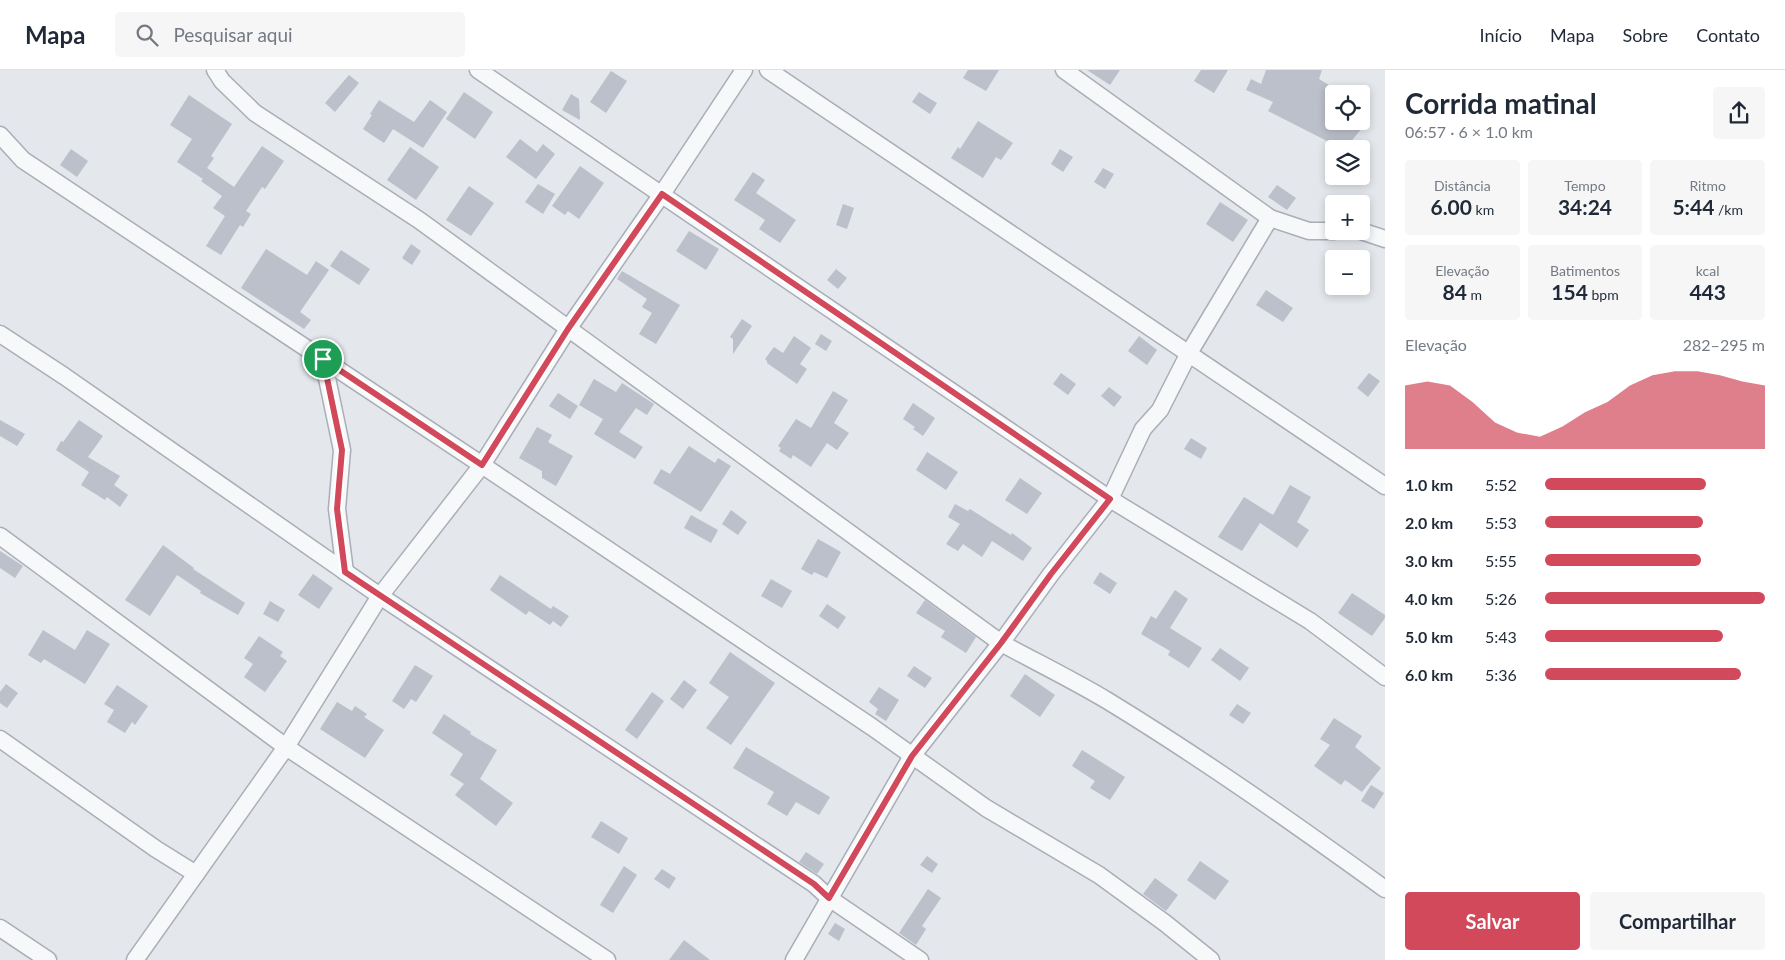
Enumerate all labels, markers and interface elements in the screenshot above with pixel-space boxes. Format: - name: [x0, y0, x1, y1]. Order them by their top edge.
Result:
- search box: [115, 12, 465, 57]
- text: Mapa: [25, 20, 85, 49]
- icon: search: [133, 21, 161, 49]
- text: Pesquisar aqui: [173, 23, 293, 46]
- text: Início: [1480, 24, 1522, 46]
- text: Mapa: [1550, 24, 1594, 46]
- text: Sobre: [1622, 24, 1668, 46]
- text: Contato: [1696, 24, 1760, 46]
- map controls: [1325, 85, 1370, 295]
- button: locate: [1325, 85, 1370, 130]
- text: Corrida matinal: [1405, 86, 1597, 120]
- button: share: [1713, 87, 1765, 139]
- text: 06:57 · 6 × 1.0 km: [1405, 122, 1533, 141]
- button: layers: [1325, 140, 1370, 185]
- text: Distância: [1434, 177, 1491, 194]
- text: Tempo: [1564, 177, 1606, 194]
- text: Ritmo: [1689, 177, 1726, 194]
- text: 6.00: [1430, 194, 1472, 219]
- text: 34:24: [1558, 194, 1612, 219]
- text: 5:44: [1672, 194, 1714, 219]
- button: +: [1325, 195, 1370, 240]
- text: km: [1472, 201, 1494, 218]
- text: /km: [1714, 201, 1743, 218]
- button: −: [1325, 250, 1370, 295]
- text: Elevação: [1435, 262, 1489, 279]
- text: Batimentos: [1550, 262, 1620, 279]
- text: kcal: [1696, 262, 1719, 279]
- text: 84: [1443, 279, 1467, 304]
- text: 154: [1551, 279, 1588, 304]
- text: 443: [1689, 279, 1726, 304]
- text: m: [1467, 286, 1482, 303]
- text: bpm: [1588, 286, 1619, 303]
- text: Elevação: [1405, 335, 1467, 354]
- text: 282–295 m: [1683, 335, 1765, 354]
- pin: [302, 338, 344, 380]
- icon: arrive: [309, 345, 337, 373]
- text: 1.0 km: [1405, 475, 1453, 494]
- text: 5:52: [1485, 475, 1517, 494]
- text: 2.0 km: [1405, 513, 1453, 532]
- text: 5:53: [1485, 513, 1517, 532]
- text: 3.0 km: [1405, 551, 1453, 570]
- text: 5:55: [1485, 551, 1517, 570]
- text: 4.0 km: [1405, 589, 1453, 608]
- text: 5:26: [1485, 589, 1517, 608]
- text: 5.0 km: [1405, 627, 1453, 646]
- text: 5:43: [1485, 627, 1517, 646]
- text: 6.0 km: [1405, 665, 1453, 684]
- text: 5:36: [1485, 665, 1517, 684]
- button: Salvar: [1405, 892, 1580, 950]
- button: Compartilhar: [1590, 892, 1765, 950]

